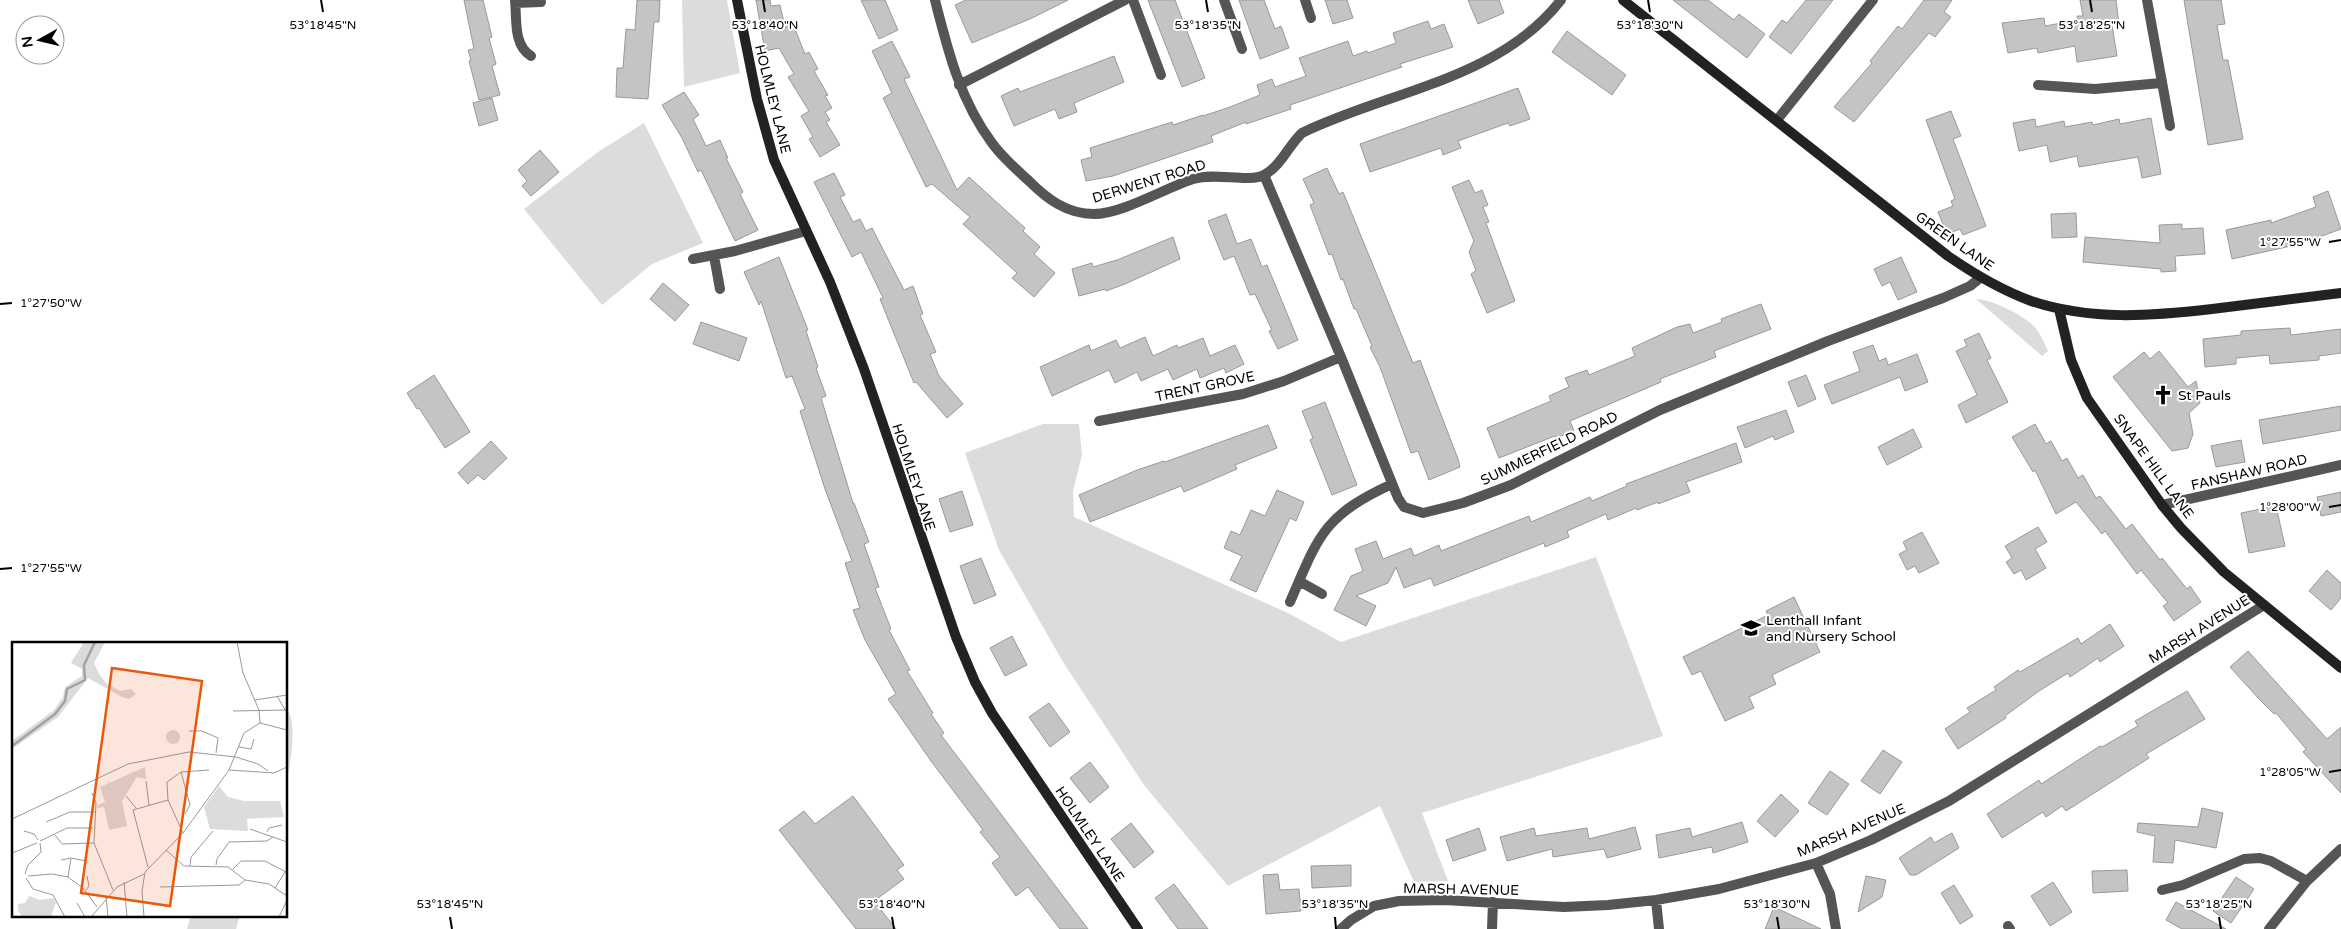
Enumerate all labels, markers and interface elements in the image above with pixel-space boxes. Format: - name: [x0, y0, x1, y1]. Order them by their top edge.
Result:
- north arrow: [15, 15, 65, 65]
- text: 53°18'45"N: [290, 18, 357, 32]
- text: 53°18'40"N: [732, 18, 799, 32]
- text: 53°18'35"N: [1175, 18, 1242, 32]
- text: 53°18'30"N: [1617, 18, 1684, 32]
- text: 53°18'25"N: [2059, 18, 2126, 32]
- text: N: [18, 35, 37, 48]
- street label: HOLMLEY LANE: [751, 43, 794, 155]
- street label: DERWENT ROAD: [1090, 156, 1208, 207]
- street label: GREEN LANE: [1912, 208, 1997, 275]
- text: 1°27'55"W: [2259, 235, 2321, 249]
- text: 1°27'50"W: [20, 296, 82, 310]
- street label: TRENT GROVE: [1154, 368, 1256, 405]
- church icon: St Pauls: [2152, 384, 2174, 406]
- place label: St Pauls: [2178, 387, 2231, 404]
- street label: SUMMERFIELD ROAD: [1478, 408, 1621, 489]
- street label: SNAPE HILL LANE: [2110, 411, 2197, 522]
- street label: HOLMLEY LANE: [888, 421, 939, 533]
- street label: FANSHAW ROAD: [2189, 451, 2309, 494]
- text: 1°28'00"W: [2259, 500, 2321, 514]
- text: 1°27'55"W: [20, 561, 82, 575]
- street label: MARSH AVENUE: [2146, 591, 2253, 667]
- place label: Lenthall Infant and Nursery School: [1766, 612, 1896, 645]
- school or university icon: Lenthall Infant and Nursery School: [1740, 617, 1762, 639]
- inset map: [12, 642, 288, 916]
- text: 1°28'05"W: [2259, 765, 2321, 779]
- street label: HOLMLEY LANE: [1051, 783, 1128, 885]
- street label: MARSH AVENUE: [1794, 800, 1908, 861]
- street label: MARSH AVENUE: [1403, 880, 1519, 899]
- text: 53°18'45"N: [417, 897, 484, 911]
- text: 53°18'40"N: [859, 897, 926, 911]
- text: 53°18'35"N: [1302, 897, 1369, 911]
- text: 53°18'30"N: [1744, 897, 1811, 911]
- text: 53°18'25"N: [2186, 897, 2253, 911]

